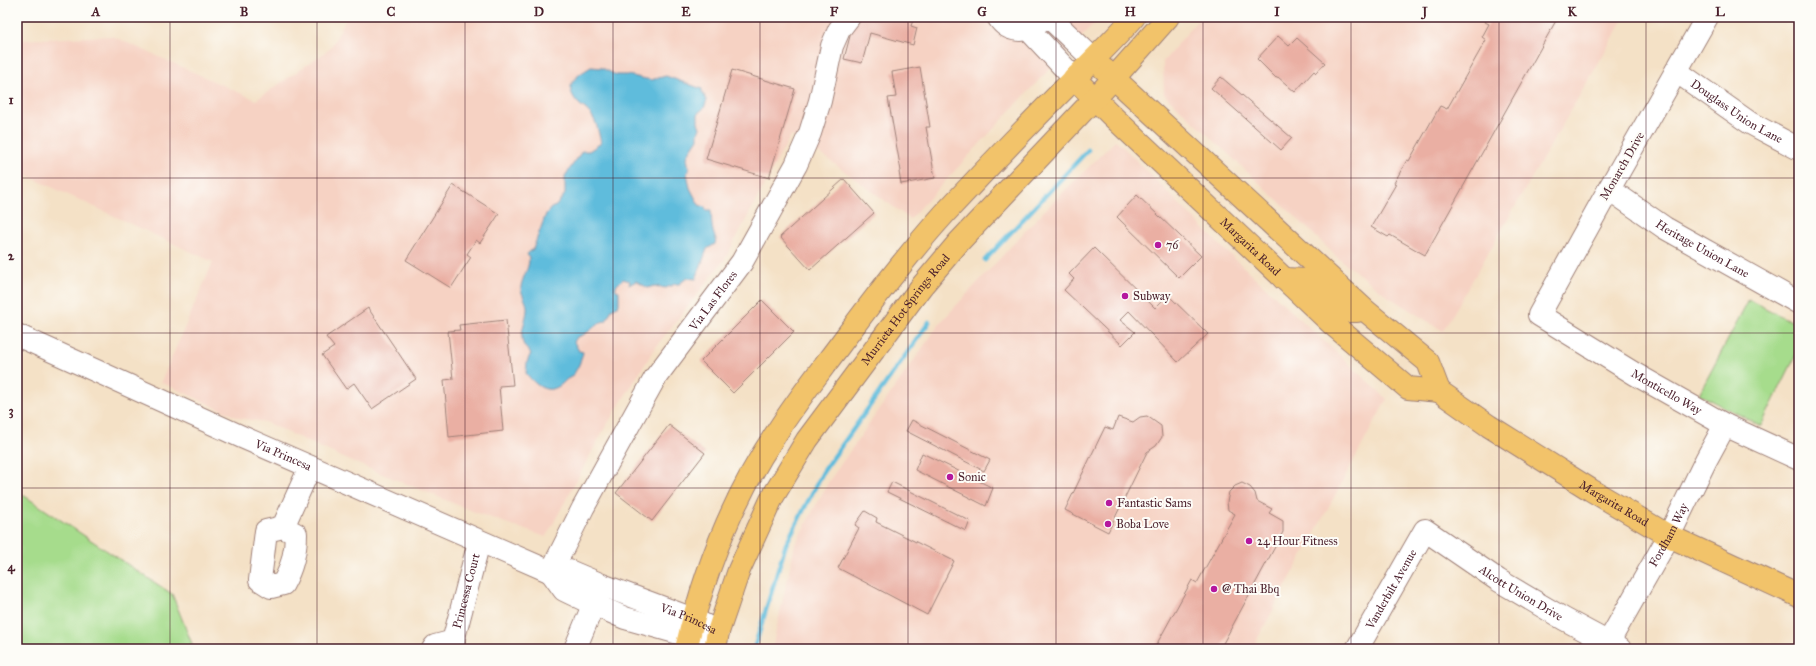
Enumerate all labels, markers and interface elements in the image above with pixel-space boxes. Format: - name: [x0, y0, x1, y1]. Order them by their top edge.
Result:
- text: A: [91, 4, 101, 20]
- text: B: [240, 4, 249, 20]
- text: C: [387, 4, 396, 20]
- text: D: [534, 4, 544, 20]
- text: E: [681, 4, 691, 20]
- text: F: [830, 4, 839, 20]
- text: G: [977, 4, 987, 20]
- text: H: [1124, 4, 1136, 20]
- text: I: [1274, 4, 1280, 20]
- text: J: [1420, 4, 1428, 20]
- text: K: [1567, 4, 1577, 20]
- text: L: [1715, 4, 1725, 20]
- street label: Douglass Union Lane: [1688, 76, 1785, 146]
- text: 1: [8, 92, 14, 108]
- street label: Monarch Drive: [1597, 129, 1647, 203]
- street label: Margarita Road: [1217, 215, 1283, 279]
- street label: Heritage Union Lane: [1653, 217, 1752, 281]
- place label: 76: [1166, 238, 1179, 252]
- marker: 76: [1153, 240, 1163, 250]
- text: 2: [8, 248, 15, 264]
- street label: Murrieta Hot Springs Road: [858, 251, 953, 368]
- street label: Via Las Flores: [686, 268, 740, 334]
- place label: Subway: [1133, 289, 1171, 303]
- marker: Subway: [1120, 291, 1130, 301]
- street label: Monticello Way: [1629, 366, 1705, 418]
- text: 3: [8, 403, 14, 419]
- street label: Via Princesa: [252, 436, 314, 474]
- place label: Sonic: [958, 470, 986, 484]
- marker: Sonic: [945, 472, 955, 482]
- street label: Margarita Road: [1577, 477, 1651, 529]
- place label: Fantastic Sams: [1117, 496, 1191, 510]
- marker: Fantastic Sams: [1104, 498, 1114, 508]
- street label: Fordham Way: [1646, 500, 1691, 569]
- place label: Boba Love: [1116, 517, 1169, 531]
- marker: Boba Love: [1103, 519, 1113, 529]
- place label: 24 Hour Fitness: [1257, 534, 1338, 548]
- marker: 24 Hour Fitness: [1244, 536, 1254, 546]
- street label: Vanderbilt Avenue: [1362, 547, 1420, 632]
- street label: Princessa Court: [450, 551, 483, 630]
- text: 4: [7, 559, 15, 575]
- street label: Alcott Union Drive: [1476, 562, 1565, 624]
- place label: @ Thai Bbq: [1222, 582, 1279, 597]
- marker: @ Thai Bbq: [1209, 584, 1219, 594]
- street label: Via Princesa: [658, 600, 720, 638]

